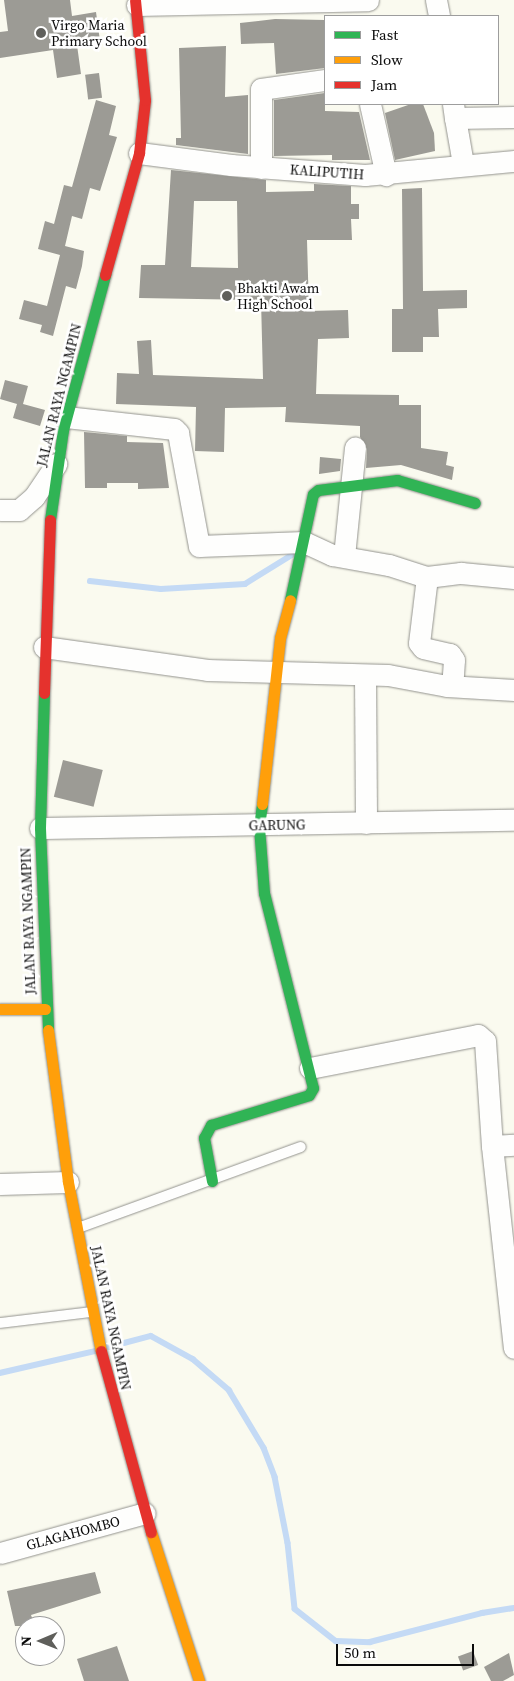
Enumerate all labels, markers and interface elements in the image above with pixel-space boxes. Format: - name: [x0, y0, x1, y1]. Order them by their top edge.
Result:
- legend: [324, 15, 499, 105]
- place label: Virgo Maria Primary School: [51, 17, 147, 49]
- text: Fast: [371, 24, 398, 45]
- marker: Virgo Maria Primary School: [35, 27, 47, 39]
- text: Slow: [371, 49, 403, 70]
- text: Jam: [371, 74, 397, 95]
- street label: KALIPUTIH: [289, 161, 365, 183]
- place label: Bhakti Awam High School: [237, 280, 319, 312]
- marker: Bhakti Awam High School: [221, 290, 233, 302]
- street label: JALAN RAYA NGAMPIN: [33, 322, 85, 468]
- street label: GARUNG: [248, 816, 306, 834]
- street label: JALAN RAYA NGAMPIN: [17, 847, 39, 995]
- street label: JALAN RAYA NGAMPIN: [87, 1244, 135, 1392]
- street label: GLAGAHOMBO: [24, 1512, 122, 1554]
- north arrow: [15, 1616, 65, 1666]
- scale bar: [339, 1634, 476, 1666]
- text: N: [16, 1636, 36, 1647]
- text: 50 m: [344, 1642, 376, 1663]

